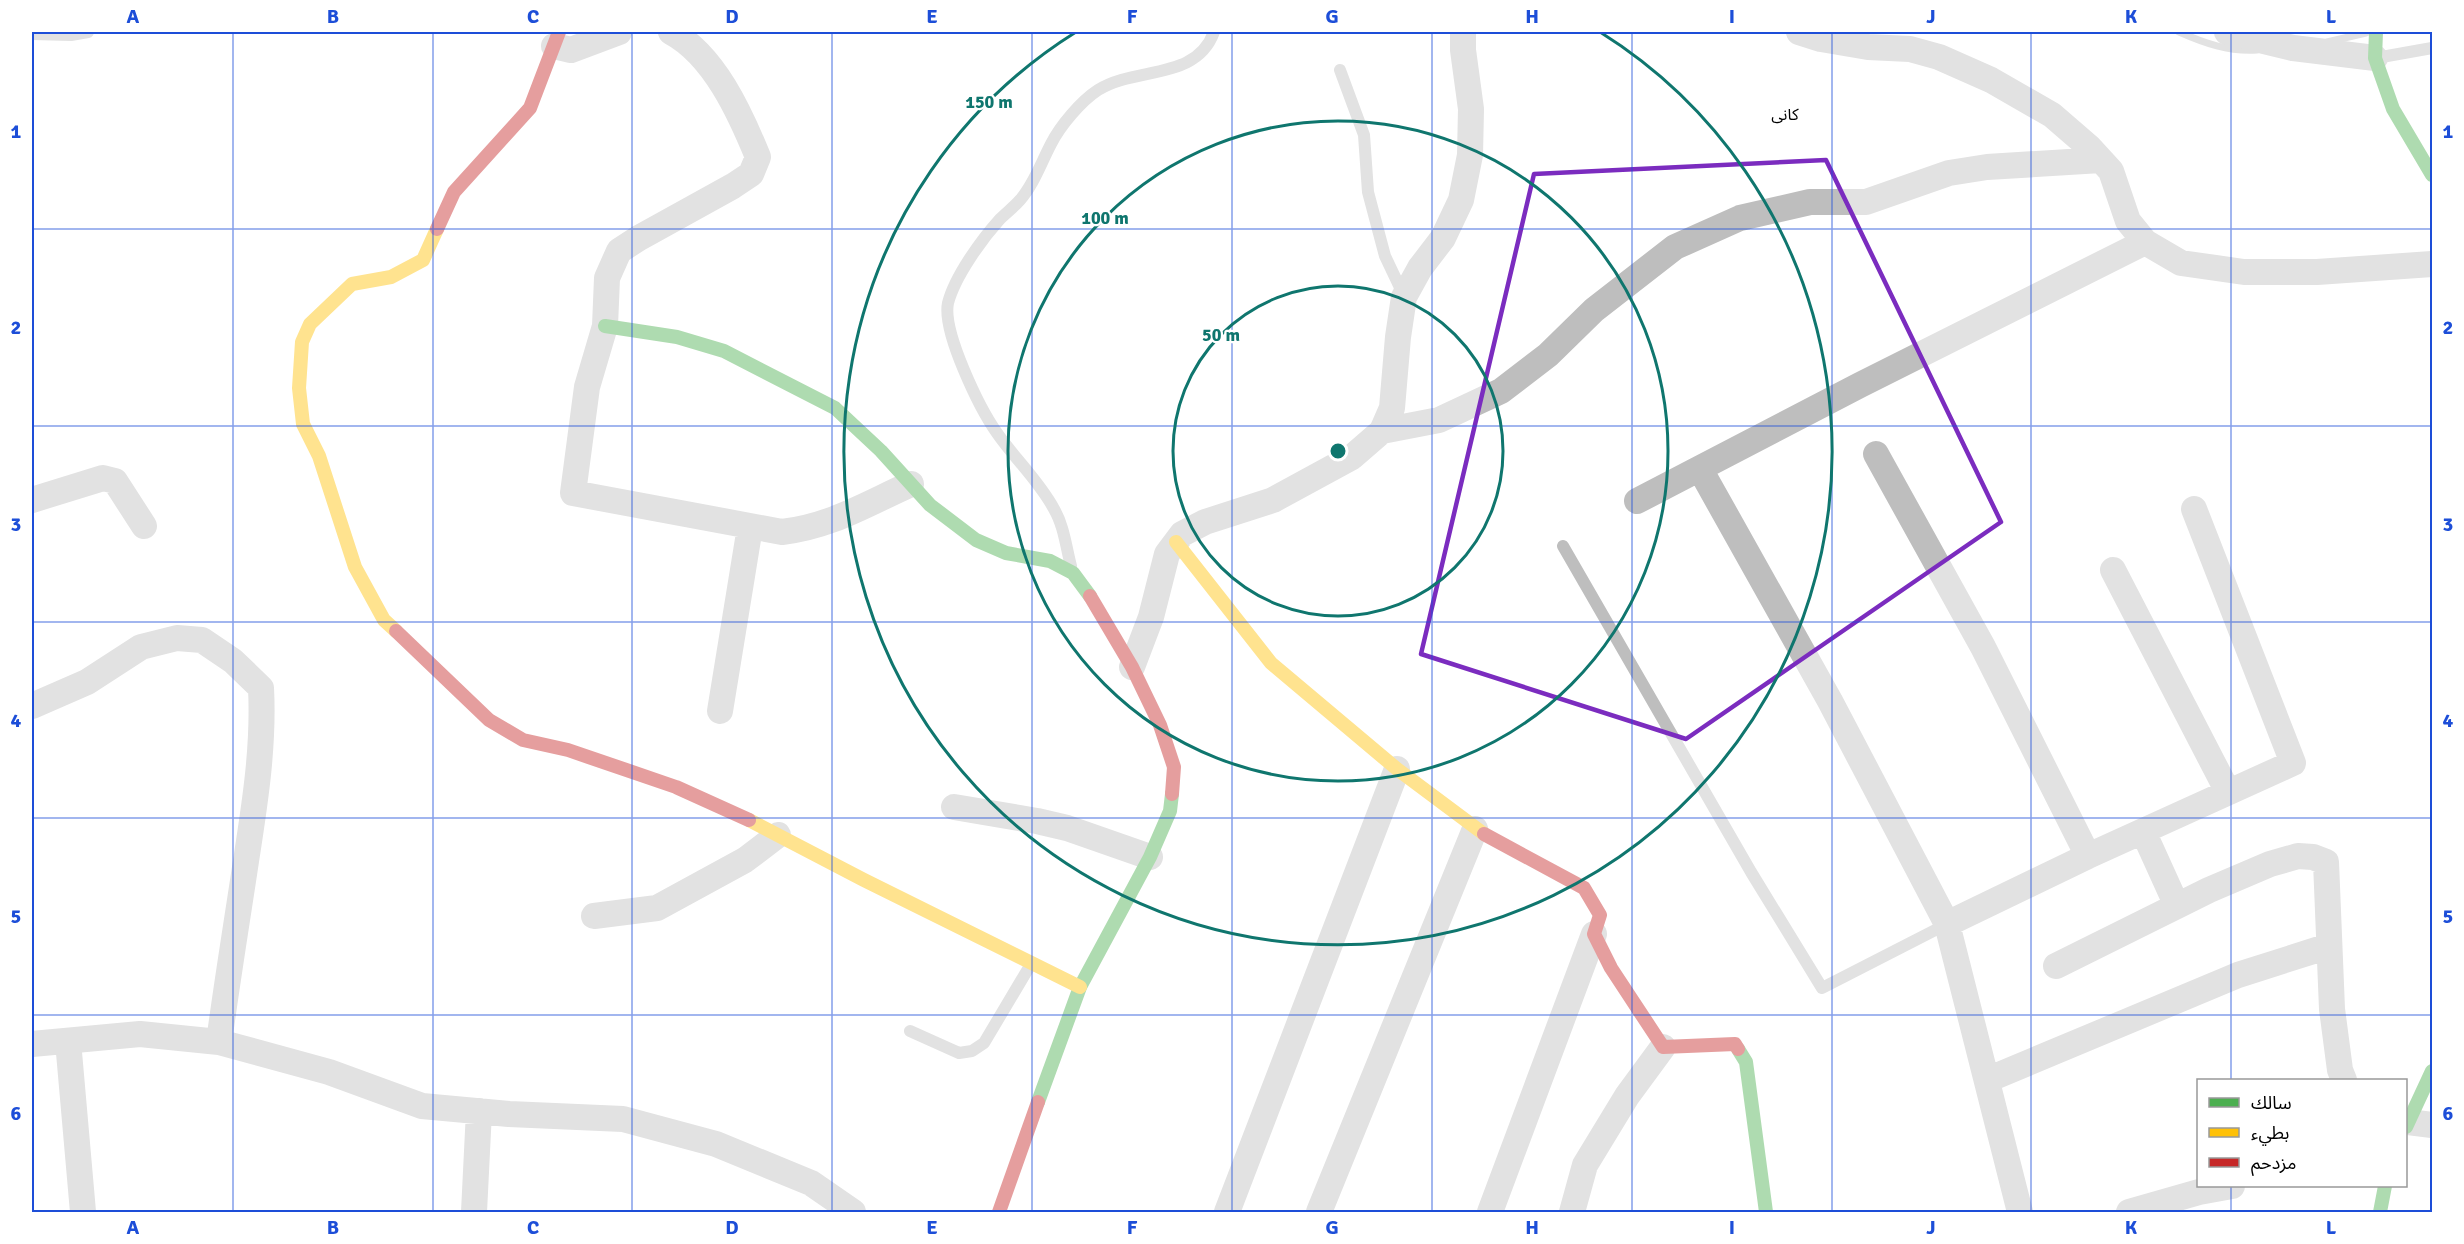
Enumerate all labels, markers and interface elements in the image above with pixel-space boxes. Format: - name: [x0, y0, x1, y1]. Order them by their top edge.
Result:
- text: A: [127, 4, 140, 29]
- text: B: [327, 4, 339, 29]
- text: C: [527, 4, 539, 29]
- text: D: [725, 4, 739, 29]
- text: E: [926, 4, 938, 29]
- text: F: [1127, 4, 1138, 29]
- text: G: [1325, 4, 1339, 29]
- text: H: [1525, 4, 1539, 29]
- text: I: [1729, 4, 1735, 29]
- text: J: [1926, 4, 1936, 29]
- text: K: [2125, 4, 2138, 29]
- text: L: [2326, 4, 2337, 29]
- text: 150 m: [965, 91, 1013, 113]
- district label: کانی: [1771, 105, 1799, 125]
- text: 1: [11, 119, 22, 144]
- text: 1: [2443, 119, 2454, 144]
- text: 100 m: [1081, 207, 1129, 229]
- text: 2: [11, 315, 21, 340]
- text: 2: [2443, 315, 2453, 340]
- text: 50 m: [1202, 324, 1240, 346]
- centre of rings: [1328, 441, 1348, 461]
- text: 3: [11, 512, 21, 537]
- text: 3: [2443, 512, 2453, 537]
- text: 4: [11, 708, 22, 733]
- text: 4: [2443, 708, 2454, 733]
- text: 5: [11, 904, 21, 929]
- text: 5: [2443, 904, 2453, 929]
- legend: [2197, 1079, 2407, 1187]
- text: سالك: [2251, 1092, 2292, 1114]
- text: 6: [11, 1101, 22, 1126]
- text: 6: [2443, 1101, 2454, 1126]
- text: بطيء: [2251, 1122, 2289, 1146]
- text: مزدحم: [2251, 1152, 2296, 1176]
- text: A: [127, 1215, 140, 1240]
- text: B: [327, 1215, 339, 1240]
- text: C: [527, 1215, 539, 1240]
- text: D: [725, 1215, 739, 1240]
- text: E: [926, 1215, 938, 1240]
- text: F: [1127, 1215, 1138, 1240]
- text: G: [1325, 1215, 1339, 1240]
- text: H: [1525, 1215, 1539, 1240]
- text: I: [1729, 1215, 1735, 1240]
- text: J: [1926, 1215, 1936, 1240]
- text: K: [2125, 1215, 2138, 1240]
- text: L: [2326, 1215, 2337, 1240]

